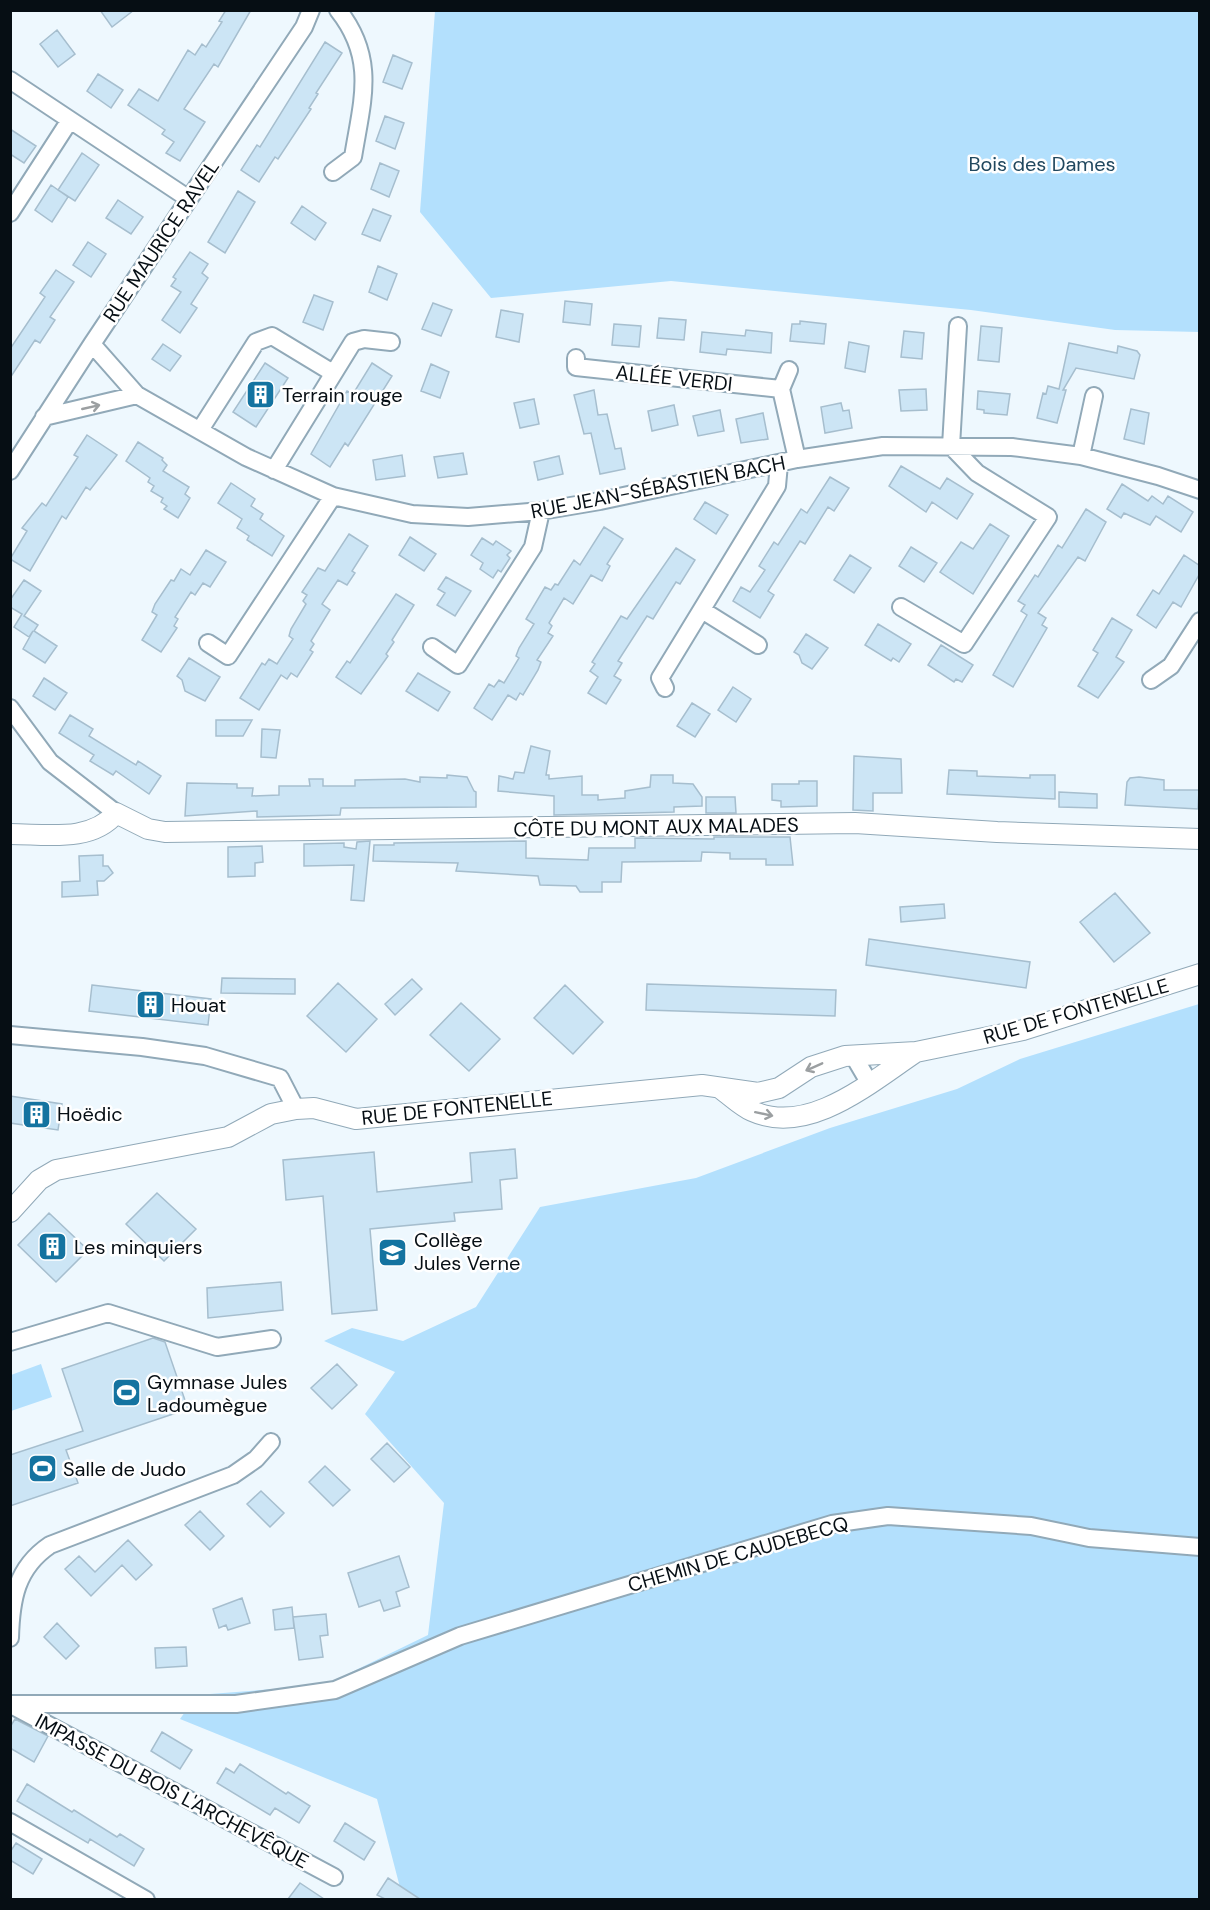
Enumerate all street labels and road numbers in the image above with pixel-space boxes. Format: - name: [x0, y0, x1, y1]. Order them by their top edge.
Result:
- street label: RUE MAURICE RAVEL: [97, 155, 225, 327]
- street label: ALLÉE VERDI: [614, 359, 734, 397]
- street label: RUE JEAN-SÉBASTIEN BACH: [529, 450, 787, 524]
- street label: CÔTE DU MONT AUX MALADES: [513, 812, 799, 842]
- street label: RUE DE FONTENELLE: [980, 972, 1172, 1050]
- street label: RUE DE FONTENELLE: [360, 1085, 554, 1131]
- street label: CHEMIN DE CAUDEBECQ: [625, 1510, 851, 1598]
- street label: IMPASSE DU BOIS L'ARCHEVÊQUE: [31, 1708, 313, 1874]

